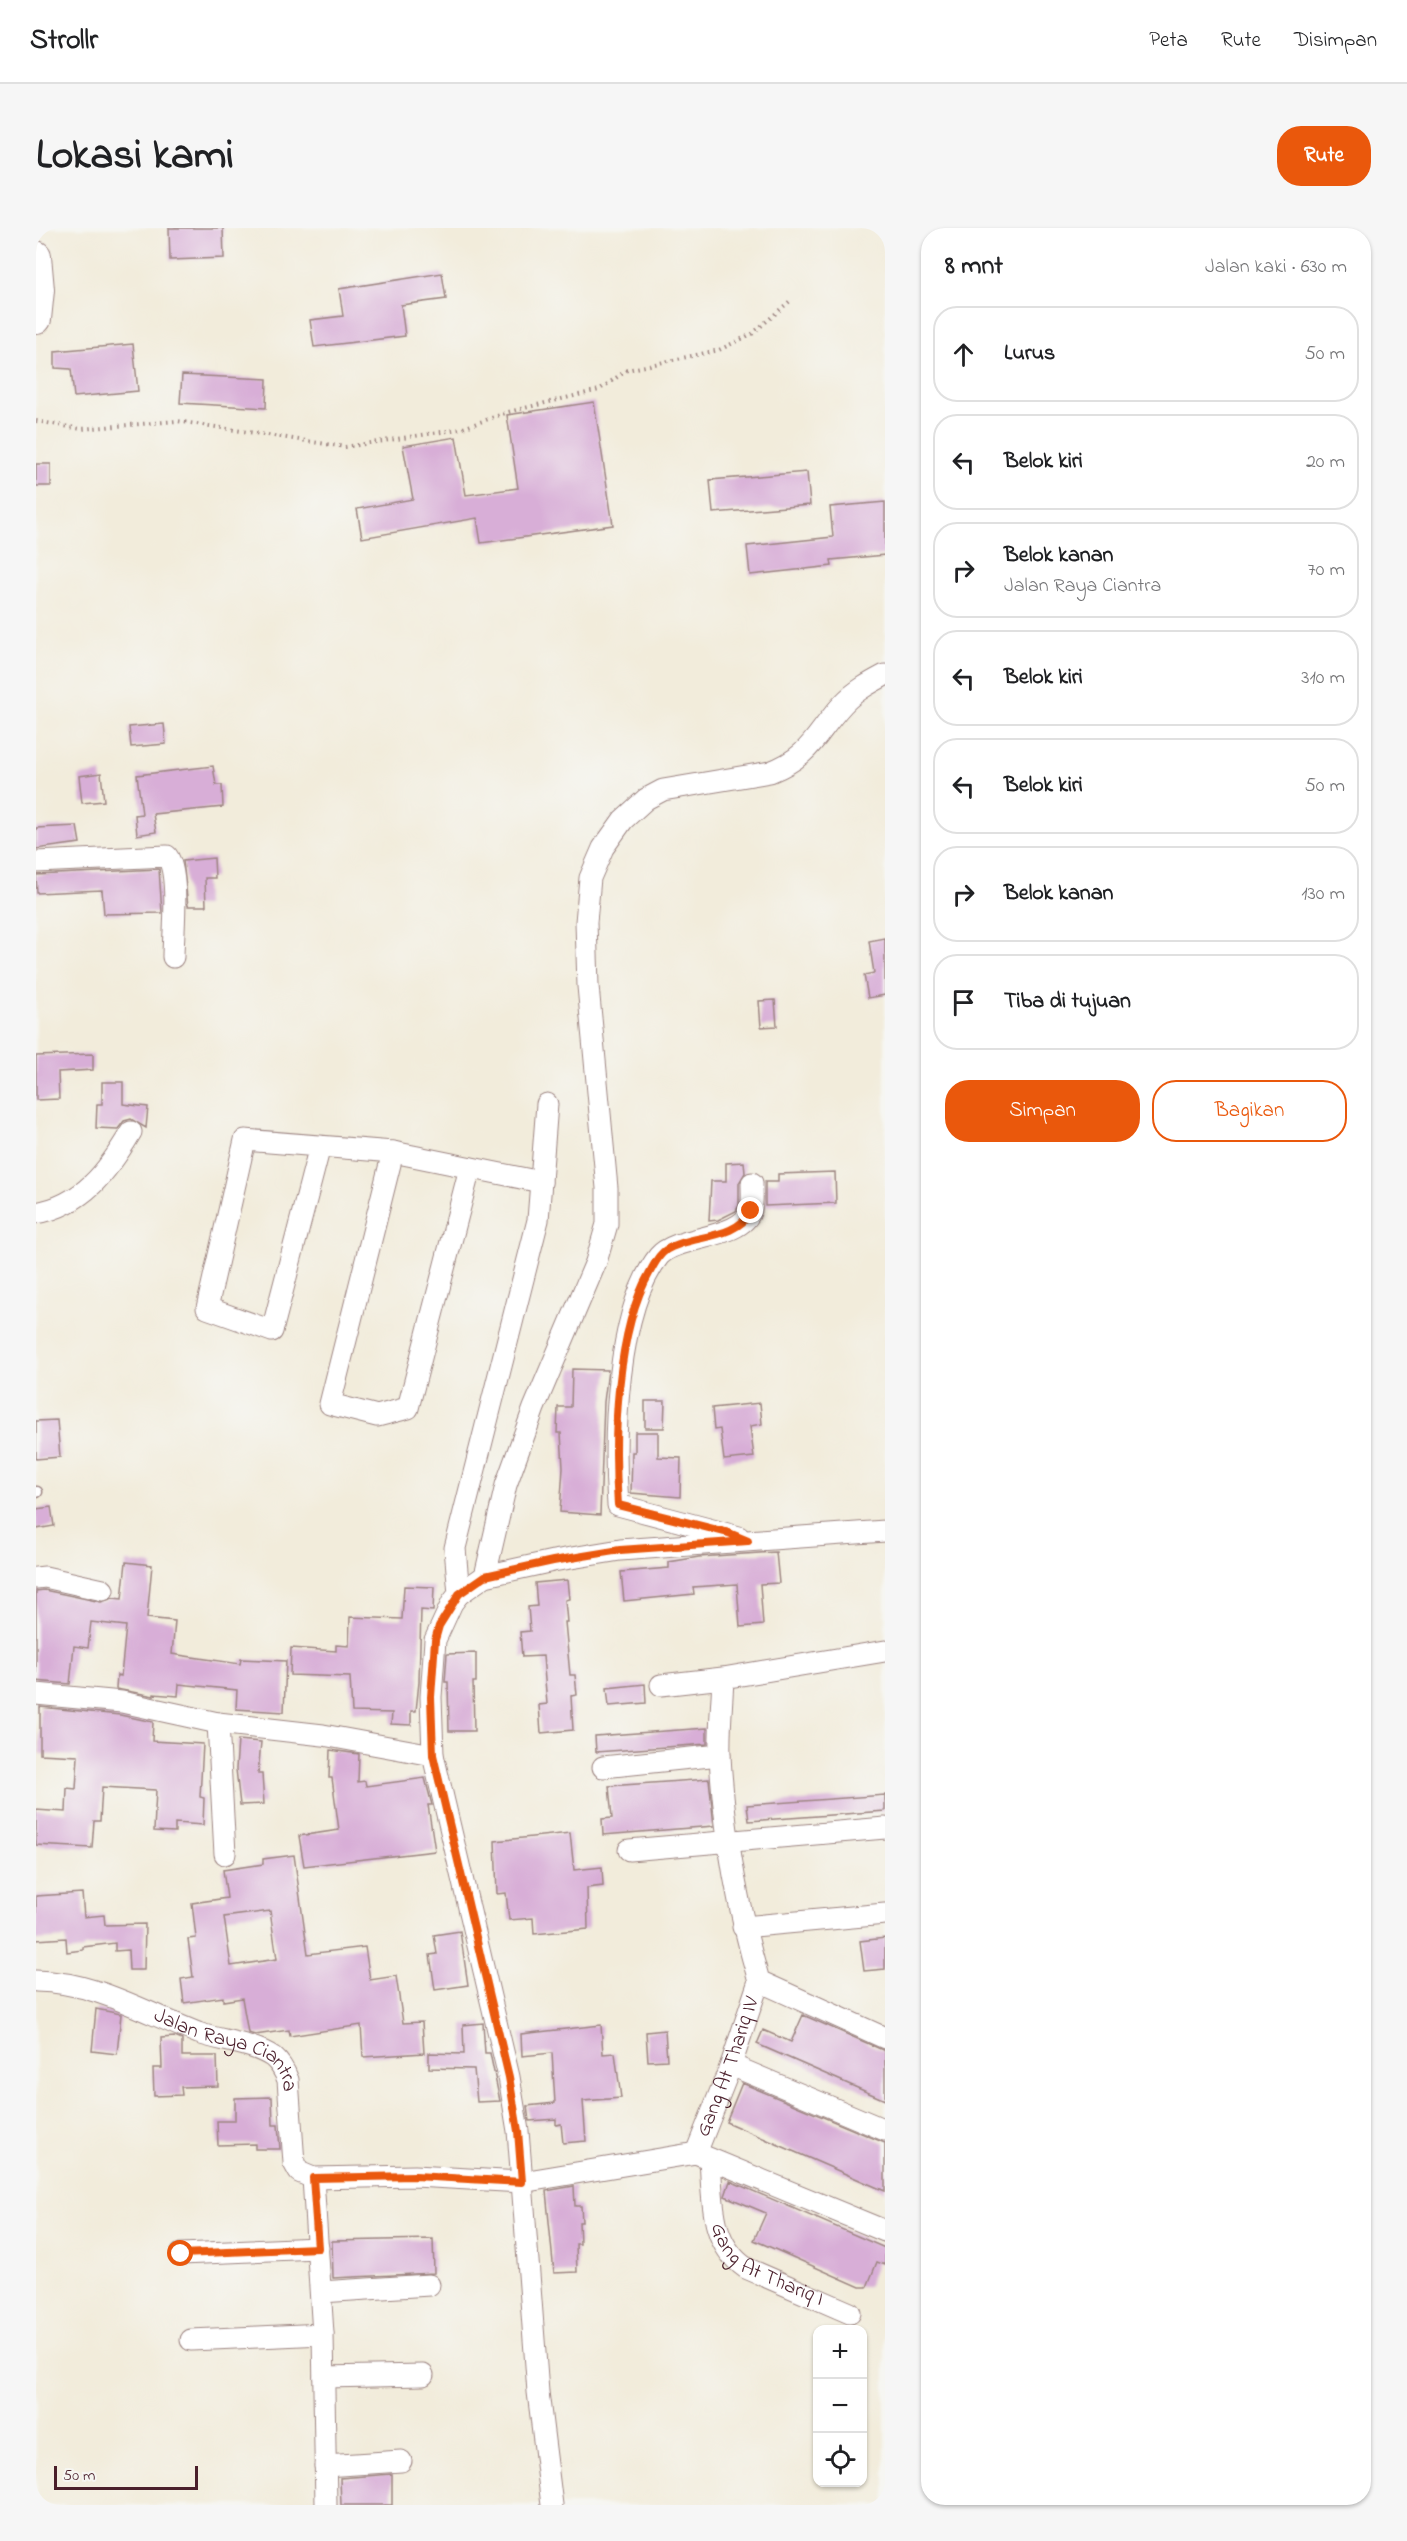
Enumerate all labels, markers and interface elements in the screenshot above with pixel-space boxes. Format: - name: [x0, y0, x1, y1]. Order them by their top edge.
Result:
- text: Strollr: [30, 21, 98, 62]
- text: Peta: [1149, 26, 1188, 56]
- text: Rute: [1221, 26, 1261, 56]
- text: Disimpan: [1294, 26, 1377, 56]
- text: Lokasi kami: [36, 126, 234, 187]
- button: Rute: [1277, 126, 1371, 186]
- text: 8 mnt: [945, 248, 1003, 286]
- text: Jalan kaki · 630 m: [1205, 253, 1347, 282]
- icon: ahead: [947, 338, 980, 371]
- text: Lurus: [1004, 338, 1055, 370]
- text: 50 m: [1304, 340, 1345, 369]
- icon: left: [947, 446, 980, 479]
- text: Belok kiri: [1004, 446, 1083, 478]
- text: 20 m: [1306, 448, 1345, 477]
- text: Belok kanan: [1004, 540, 1113, 572]
- icon: right: [947, 554, 980, 587]
- text: 70 m: [1308, 556, 1345, 585]
- text: Jalan Raya Ciantra: [1004, 572, 1161, 601]
- icon: left: [947, 662, 980, 695]
- text: Belok kiri: [1004, 662, 1083, 694]
- text: 310 m: [1301, 664, 1345, 693]
- icon: left: [947, 770, 980, 803]
- text: Belok kiri: [1004, 770, 1083, 802]
- text: 50 m: [1304, 772, 1345, 801]
- icon: right: [947, 878, 980, 911]
- text: Belok kanan: [1004, 878, 1113, 910]
- text: 130 m: [1301, 880, 1345, 909]
- icon: arrive: [947, 986, 980, 1019]
- text: Tiba di tujuan: [1004, 986, 1131, 1018]
- button: Simpan: [945, 1080, 1140, 1142]
- button: Bagikan: [1152, 1080, 1347, 1142]
- route end: [737, 1197, 763, 1223]
- street label: Gang At Thariq IV: [689, 1993, 768, 2141]
- street label: Jalan Raya Ciantra: [149, 2001, 304, 2093]
- street label: Gang At Thariq I: [702, 2219, 828, 2315]
- route start: [167, 2240, 193, 2266]
- map controls: [813, 2325, 867, 2487]
- button: +: [813, 2325, 867, 2379]
- button: −: [813, 2379, 867, 2433]
- button: locate: [813, 2433, 867, 2487]
- scale bar: [54, 2463, 198, 2490]
- text: 50 m: [63, 2464, 95, 2488]

